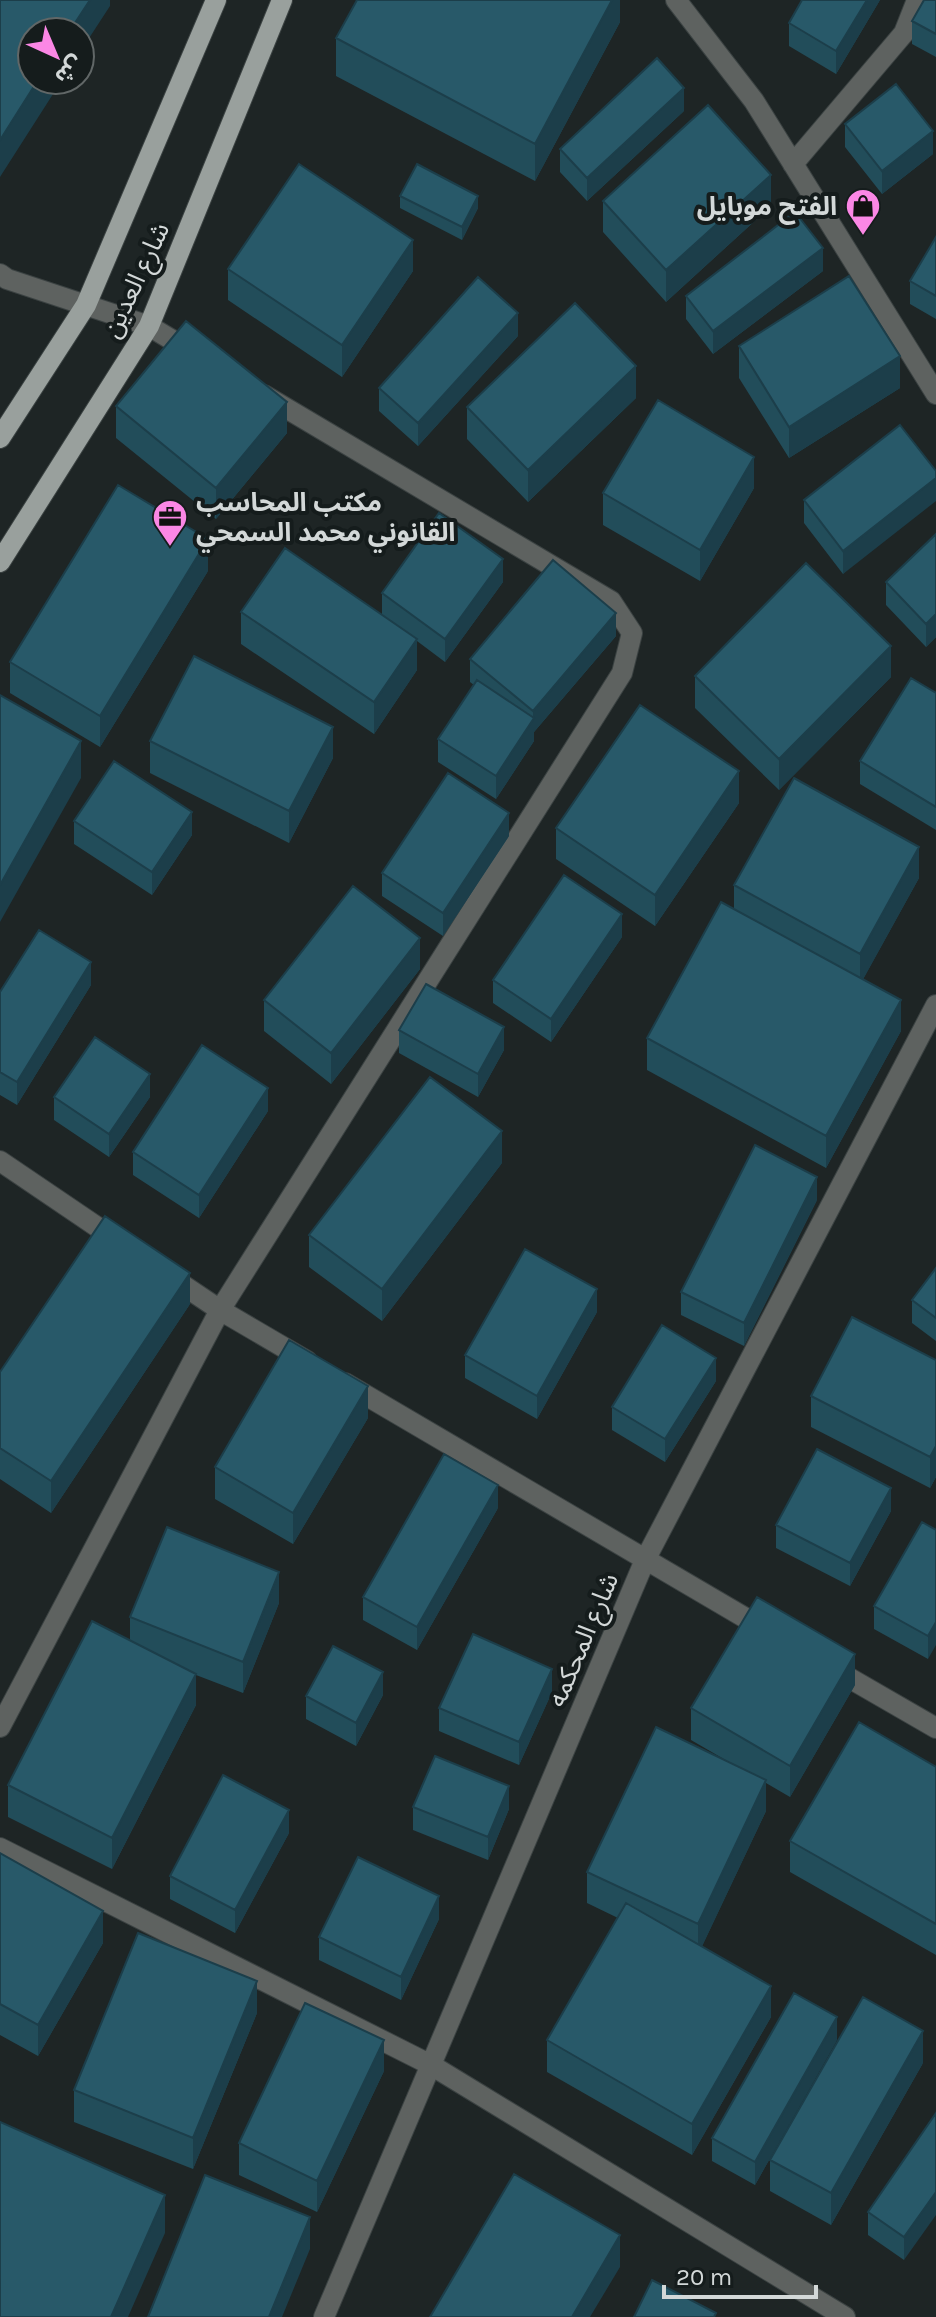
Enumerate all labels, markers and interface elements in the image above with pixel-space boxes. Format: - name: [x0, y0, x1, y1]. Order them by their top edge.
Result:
- north arrow: [16, 16, 96, 96]
- text: ش: [49, 50, 89, 89]
- shop icon: الفتح موبايل: [844, 187, 882, 237]
- place label: الفتح موبايل: [697, 191, 837, 225]
- street label: شارع العدين: [96, 217, 179, 344]
- place label: مكتب المحاسب القانوني محمد السمحي: [196, 487, 455, 553]
- office icon: مكتب المحاسب القانوني محمد السمحي: [151, 498, 189, 548]
- street label: شارع المحكمه: [541, 1568, 628, 1713]
- scale bar: [664, 2249, 816, 2299]
- text: 20 m: [676, 2263, 732, 2291]

